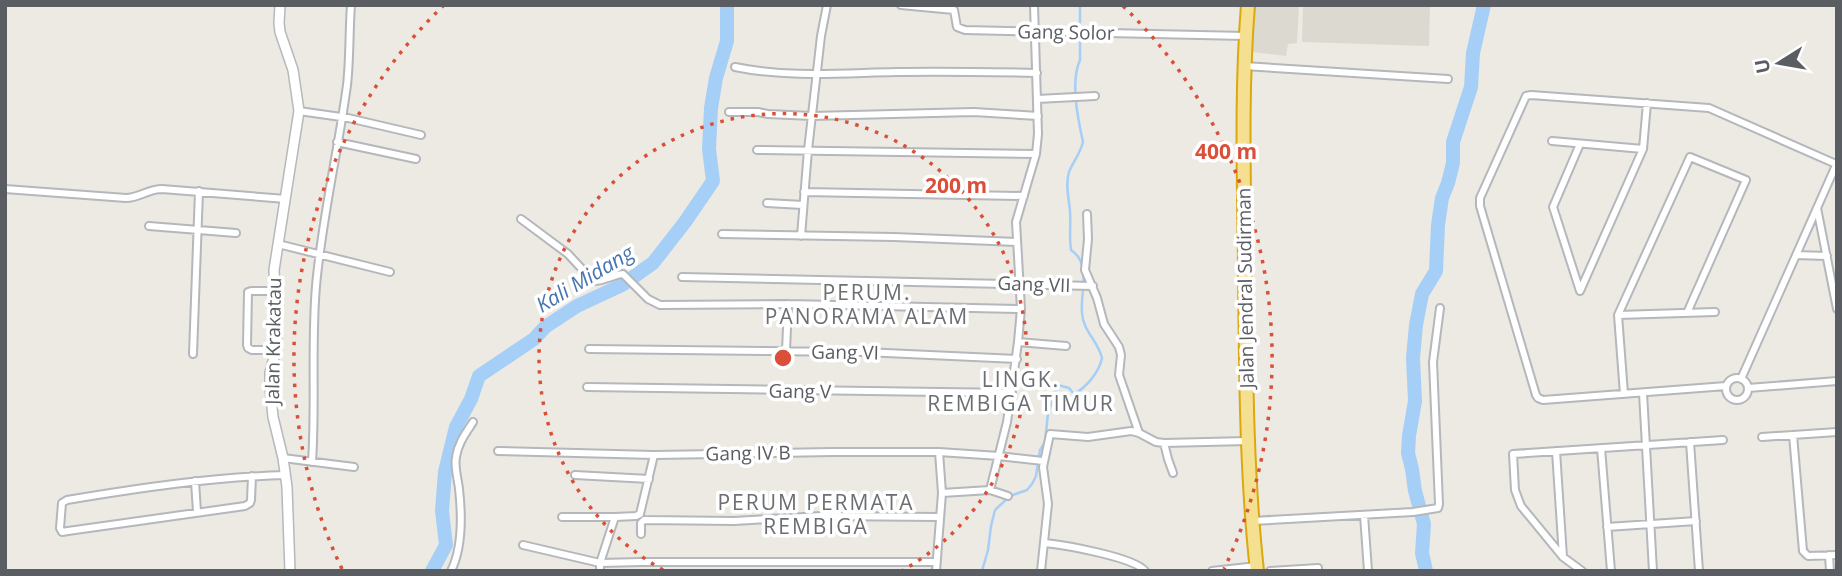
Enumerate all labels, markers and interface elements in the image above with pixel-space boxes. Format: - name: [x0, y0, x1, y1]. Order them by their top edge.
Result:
- street label: Gang Solor: [1017, 18, 1115, 46]
- north arrow: [1744, 28, 1814, 98]
- text: U: [1748, 57, 1776, 76]
- text: 400 m: [1195, 137, 1257, 165]
- text: 200 m: [925, 171, 987, 199]
- street label: Jalan Jendral Sudirman: [1230, 187, 1260, 391]
- water label: Kali Midang: [530, 237, 640, 318]
- street label: Gang VII: [997, 270, 1071, 298]
- street label: Jalan Krakatau: [259, 277, 287, 407]
- district label: PERUM. PANORAMA ALAM: [765, 278, 969, 330]
- street label: Gang VI: [811, 338, 879, 366]
- centre of rings: [771, 346, 795, 370]
- district label: LINGK. REMBIGA TIMUR: [927, 365, 1115, 417]
- street label: Gang V: [768, 377, 832, 405]
- street label: Gang IV B: [705, 439, 791, 467]
- district label: PERUM PERMATA REMBIGA: [717, 488, 915, 540]

